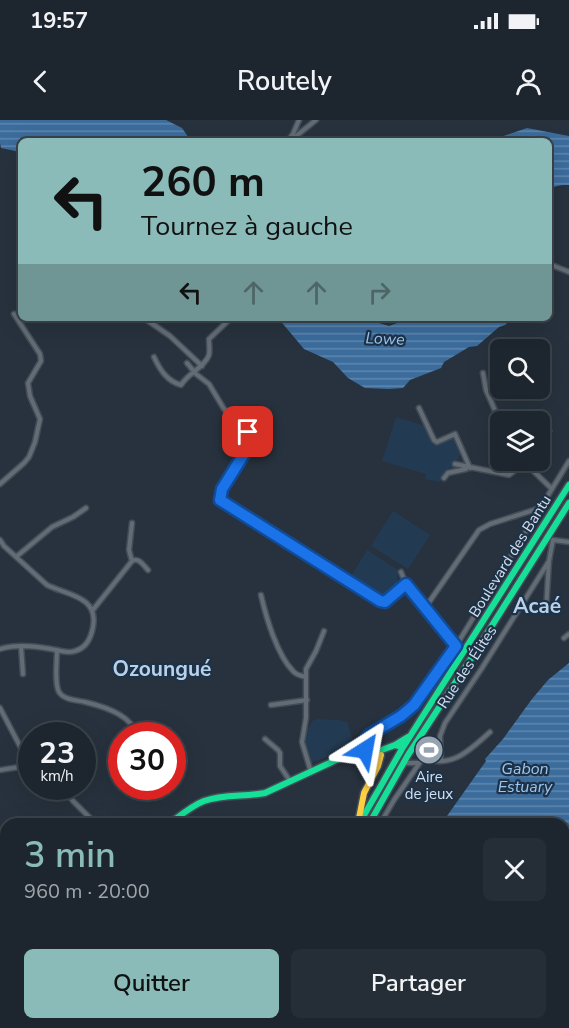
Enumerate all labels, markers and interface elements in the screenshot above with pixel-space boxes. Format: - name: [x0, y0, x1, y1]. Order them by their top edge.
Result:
- text: 19:57: [30, 6, 88, 36]
- text: Routely: [237, 63, 332, 100]
- icon: back: [24, 65, 57, 98]
- icon: person: [512, 65, 545, 98]
- text: 260 m: [141, 154, 265, 211]
- icon: left: [42, 162, 120, 240]
- text: Tournez à gauche: [141, 208, 353, 245]
- icon: left: [174, 276, 207, 309]
- icon: ahead: [237, 276, 270, 309]
- icon: ahead: [300, 276, 333, 309]
- icon: right: [363, 276, 396, 309]
- water label: Lowe: [365, 327, 405, 351]
- map controls: [490, 339, 550, 471]
- button: search: [490, 339, 550, 399]
- pin: [222, 406, 273, 457]
- button: layers: [490, 411, 550, 471]
- icon: arrive: [231, 415, 264, 448]
- street label: Boulevard des Bantu: [464, 491, 556, 621]
- district label: Acaé: [513, 592, 561, 620]
- street label: Rue des Élites: [433, 622, 501, 712]
- district label: Ozoungué: [113, 655, 212, 683]
- position arrow: [333, 718, 397, 782]
- speed limit sign: 30: [108, 722, 186, 800]
- text: 23: [39, 733, 75, 774]
- sports icon: Aire de jeux: [413, 734, 445, 766]
- water label: Gabon Estuary: [498, 758, 553, 798]
- text: km/h: [40, 766, 74, 786]
- place label: Aire de jeux: [405, 767, 453, 804]
- text: 3 min: [24, 831, 116, 880]
- button: close: [483, 838, 546, 901]
- text: 960 m · 20:00: [24, 878, 150, 905]
- button: Quitter: [24, 949, 279, 1018]
- button: Partager: [291, 949, 546, 1018]

